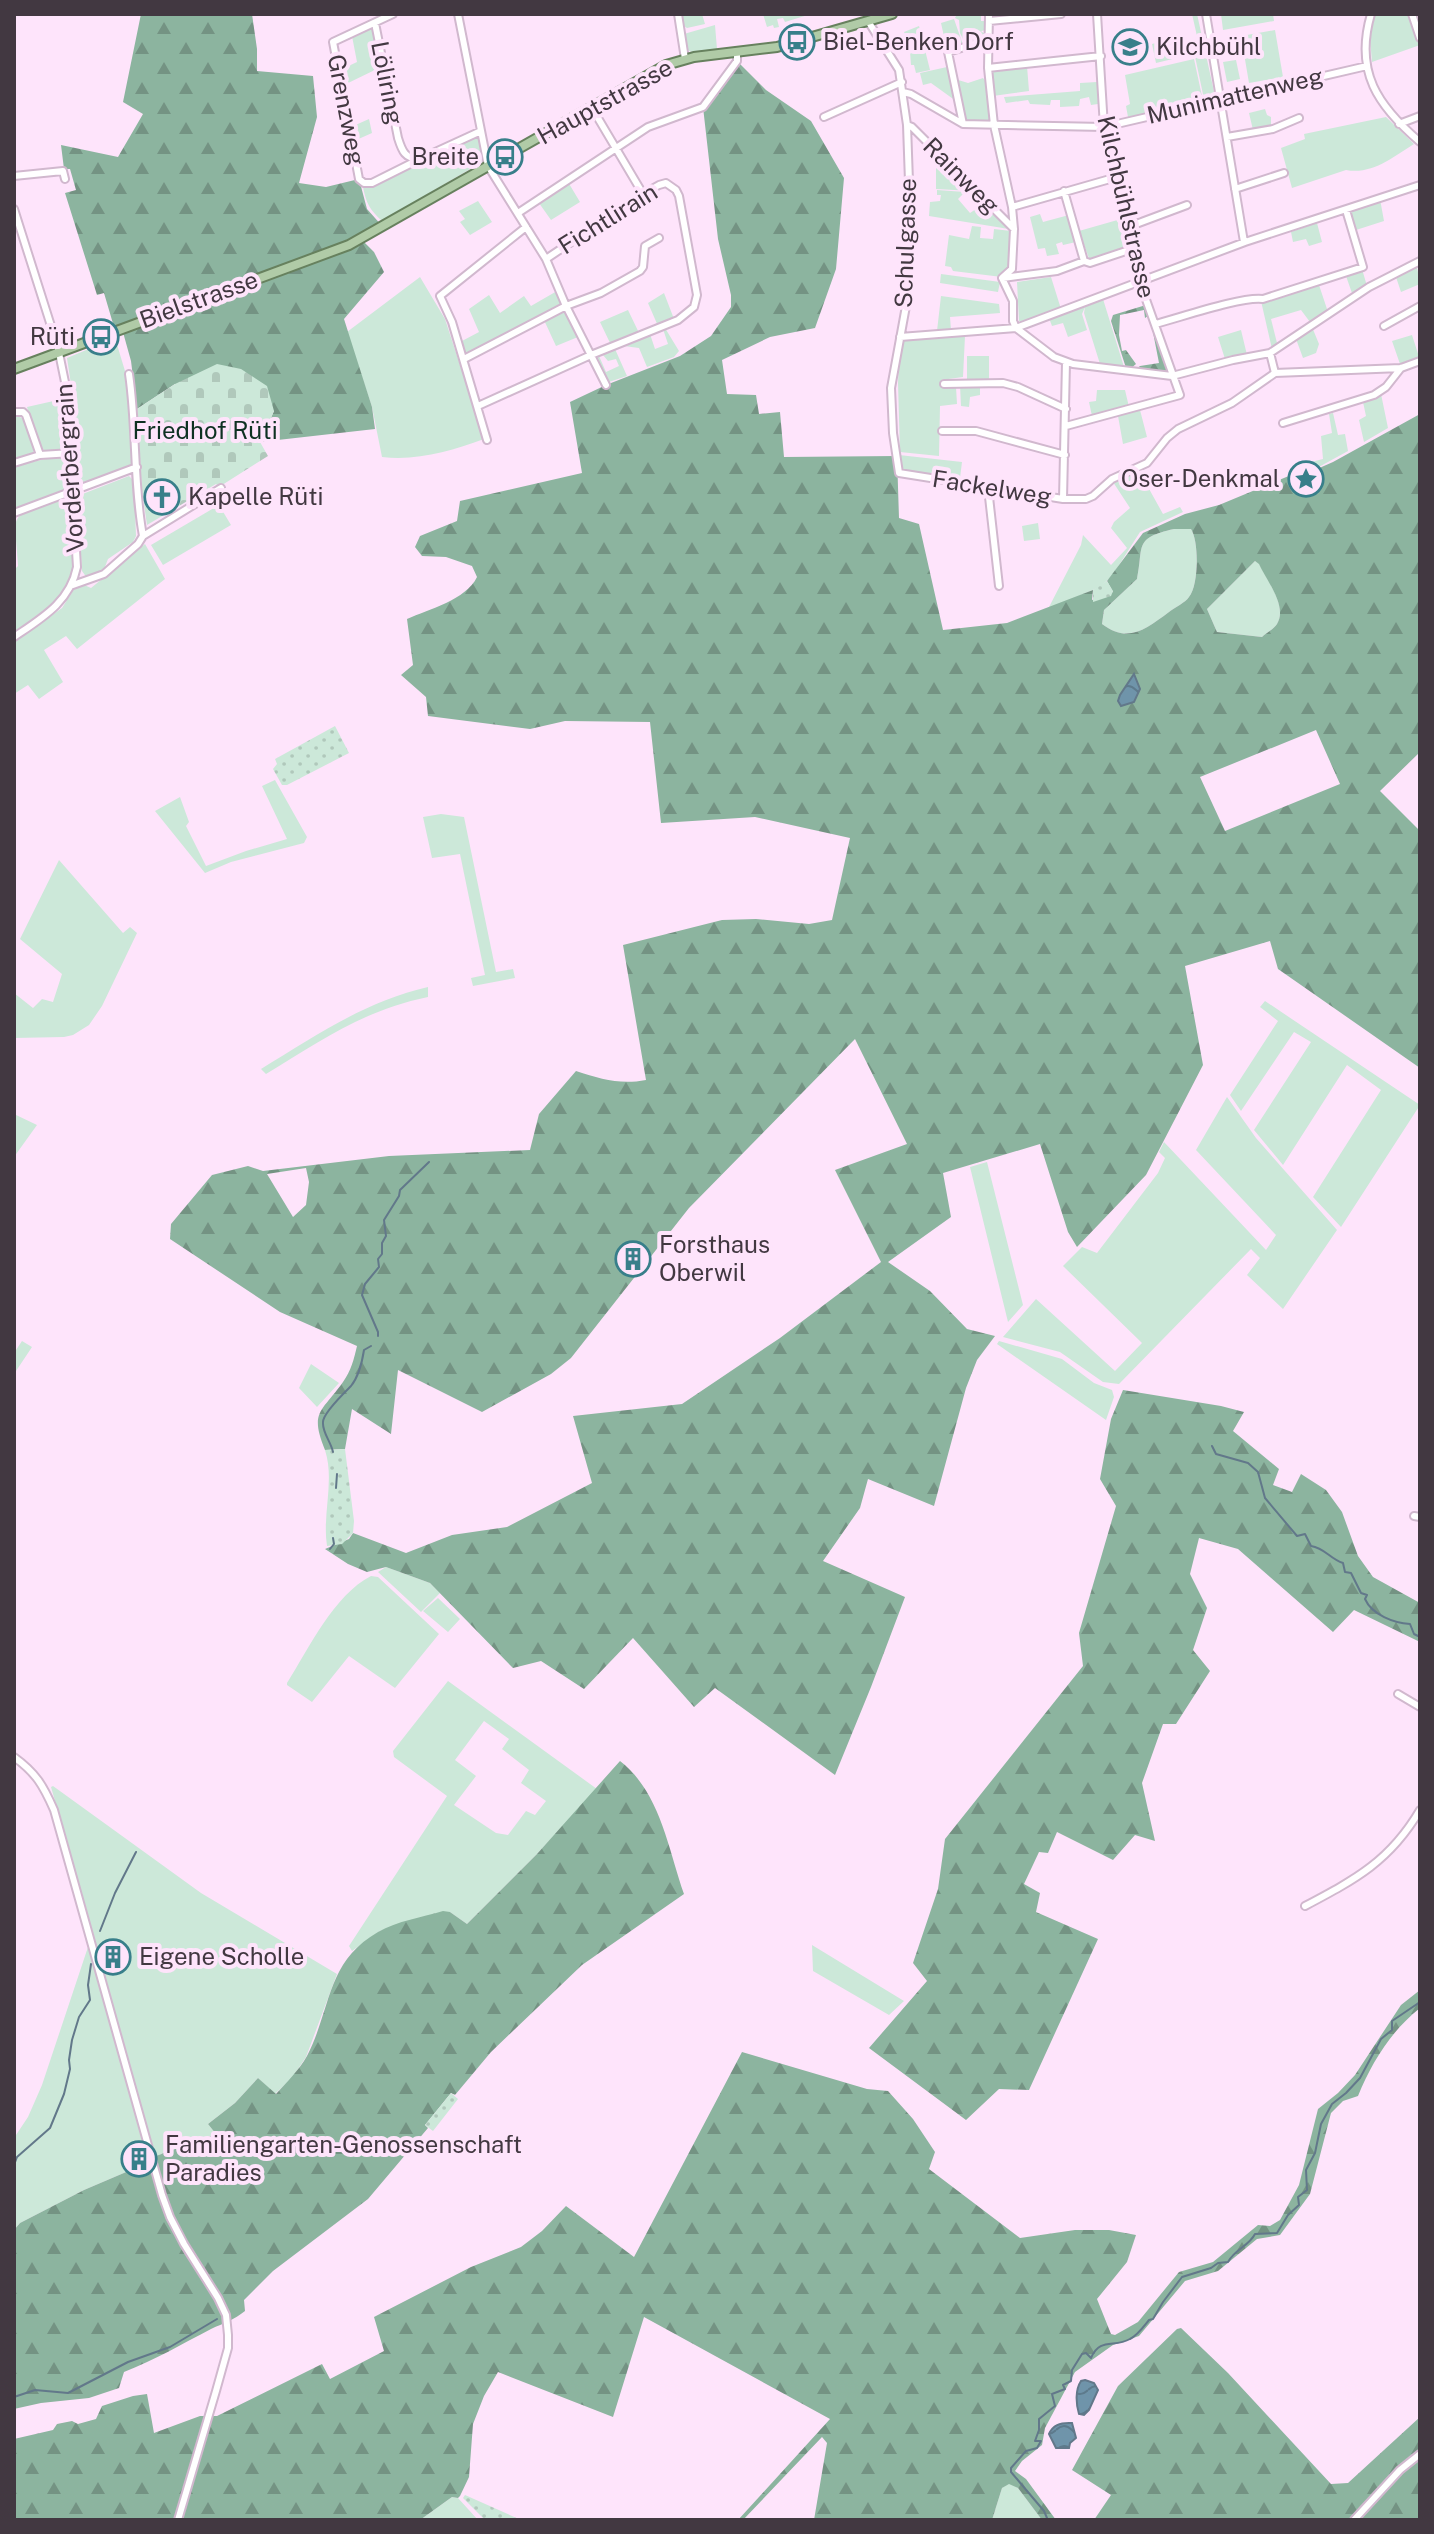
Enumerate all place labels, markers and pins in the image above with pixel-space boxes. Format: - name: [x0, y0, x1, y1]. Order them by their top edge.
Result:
- bus stop icon: Biel-Benken Dorf: [778, 23, 816, 61]
- place label: Biel-Benken Dorf: [823, 27, 1014, 55]
- school or university icon: Kilchbühl: [1111, 28, 1149, 66]
- place label: Kilchbühl: [1156, 32, 1261, 60]
- bus stop icon: Breite: [486, 138, 524, 176]
- place label: Breite: [412, 142, 479, 170]
- bus stop icon: Rüti: [82, 318, 120, 356]
- place label: Rüti: [30, 322, 75, 350]
- place icon: Oser-Denkmal: [1287, 460, 1325, 498]
- place label: Oser-Denkmal: [1121, 464, 1280, 492]
- church icon: Kapelle Rüti: [143, 478, 181, 516]
- place label: Kapelle Rüti: [188, 482, 323, 510]
- place label: Forsthaus Oberwil: [659, 1230, 770, 1286]
- building icon: Forsthaus Oberwil: [614, 1240, 652, 1278]
- building icon: Eigene Scholle: [94, 1938, 132, 1976]
- place label: Eigene Scholle: [139, 1942, 304, 1970]
- place label: Familiengarten-Genossenschaft Paradies: [165, 2130, 522, 2186]
- building icon: Familiengarten-Genossenschaft Paradies: [120, 2140, 158, 2178]

